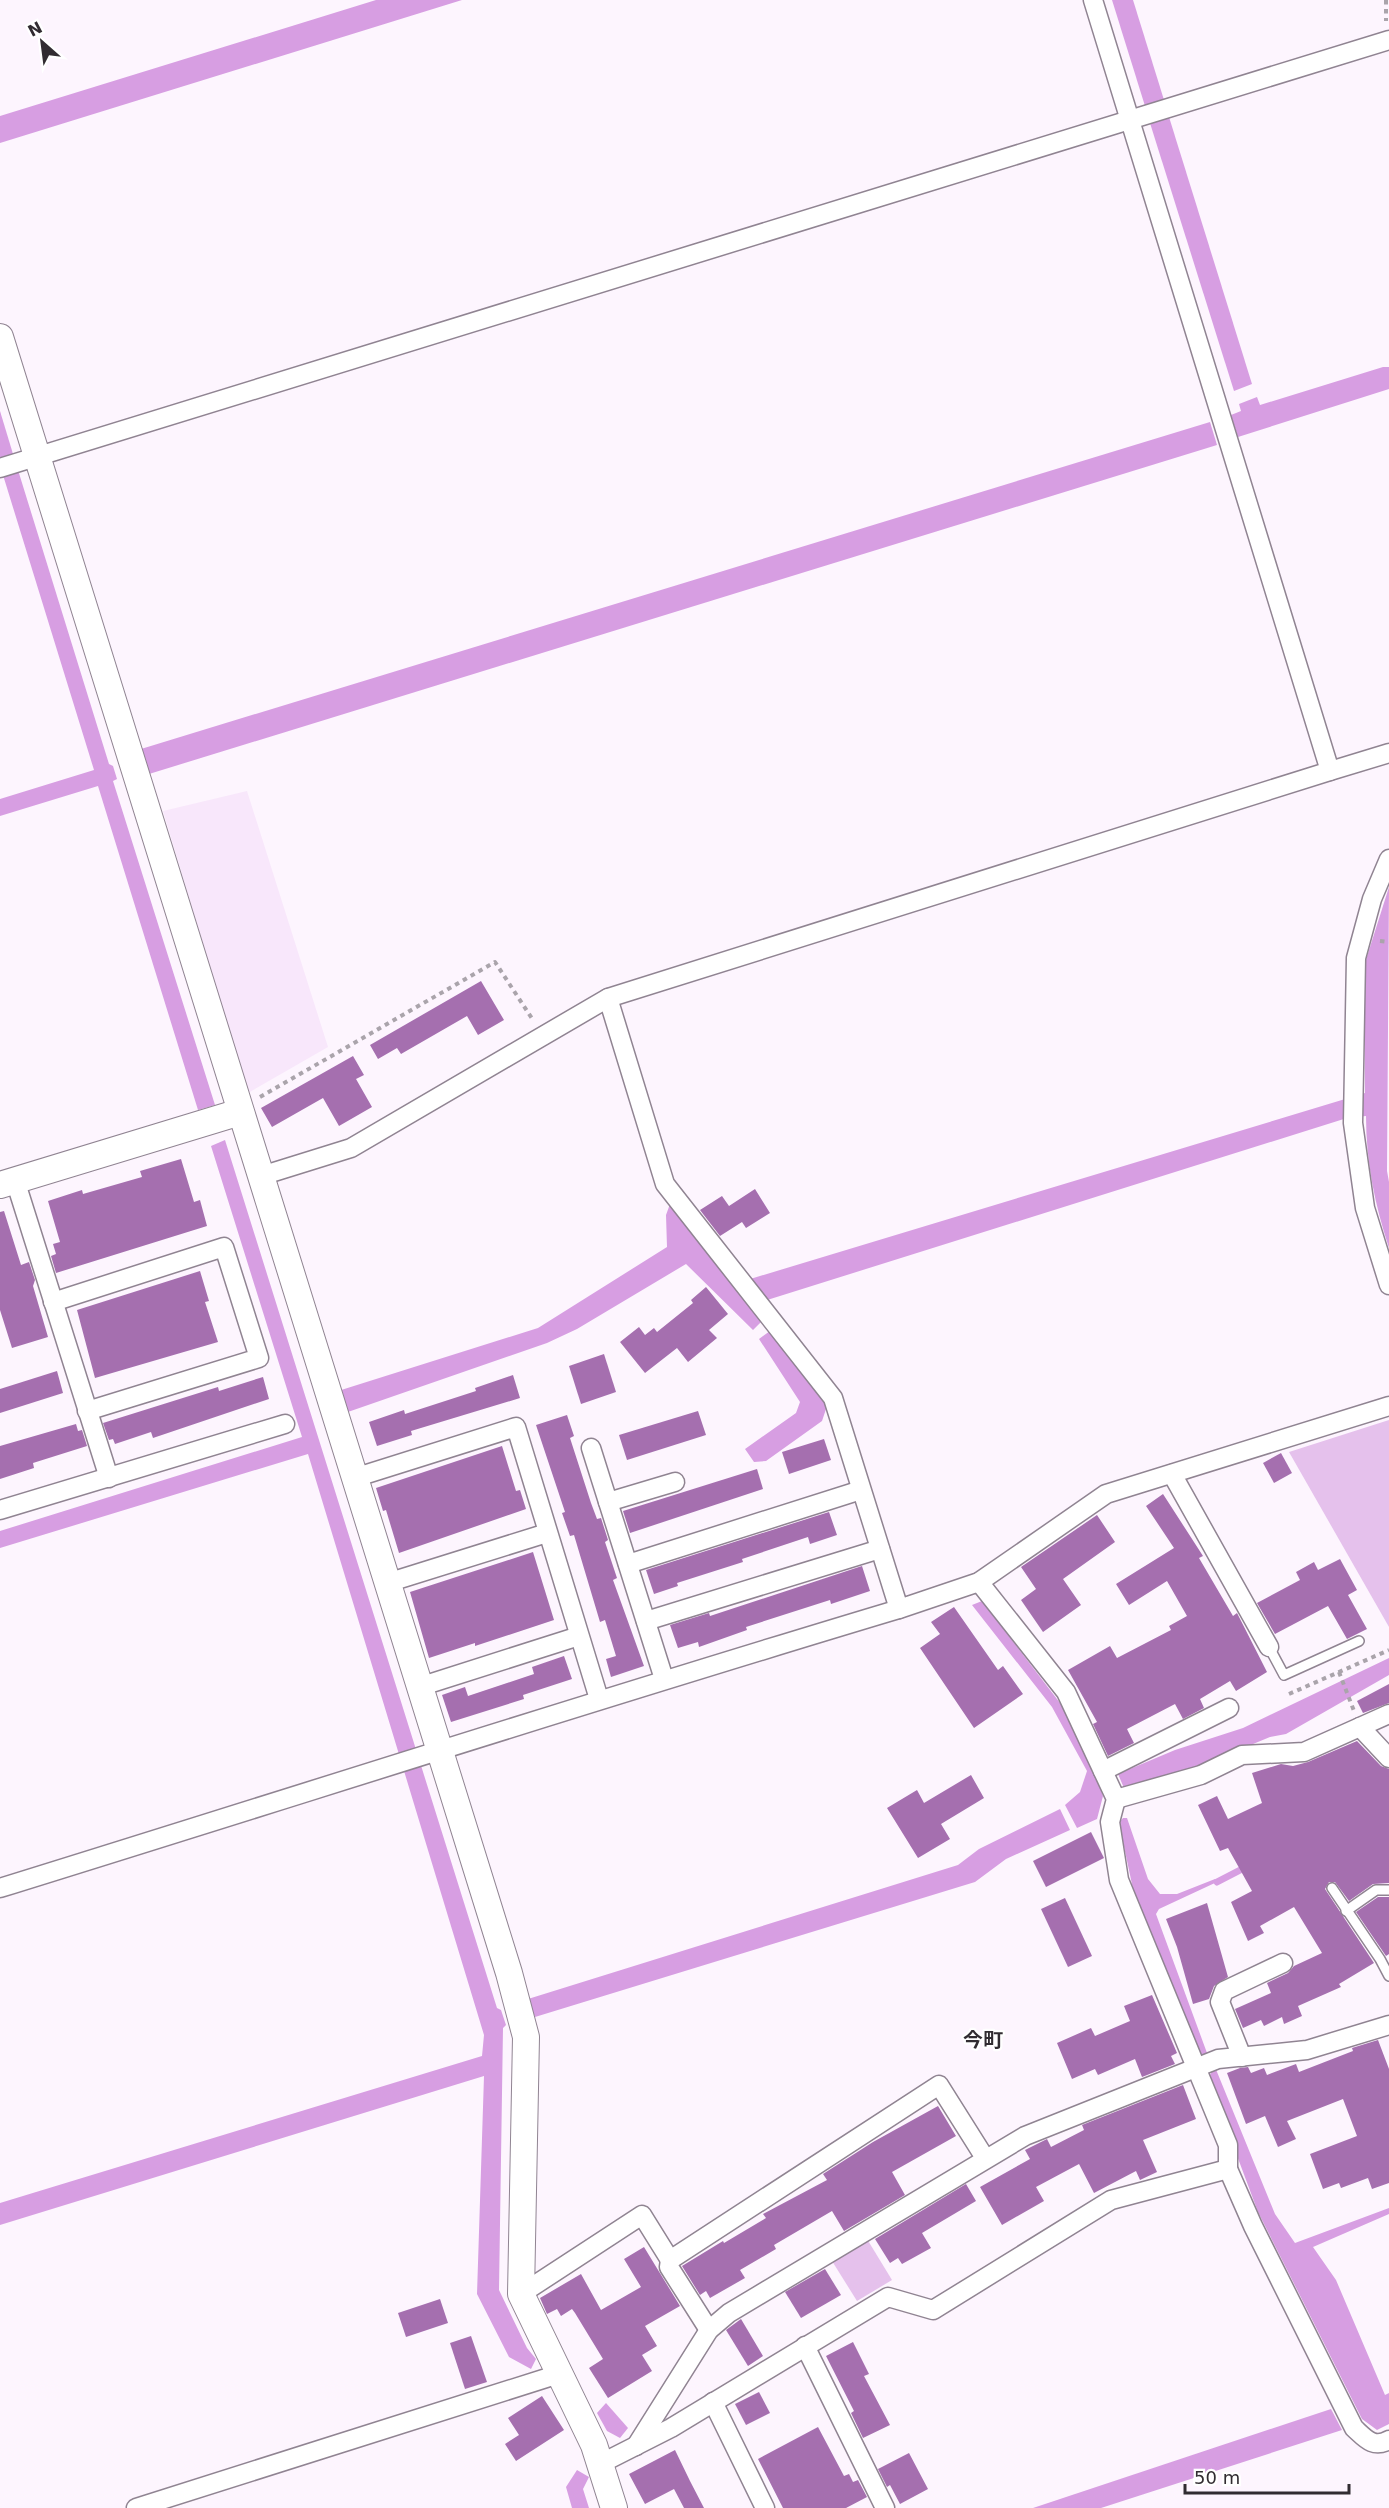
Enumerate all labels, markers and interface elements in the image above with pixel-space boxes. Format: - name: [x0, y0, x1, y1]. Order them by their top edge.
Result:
- north arrow: [12, 12, 72, 72]
- text: N: [25, 18, 46, 41]
- district label: 今町: [963, 2028, 1003, 2052]
- scale bar: [1185, 2457, 1348, 2495]
- text: 50 m: [1194, 2467, 1240, 2488]

